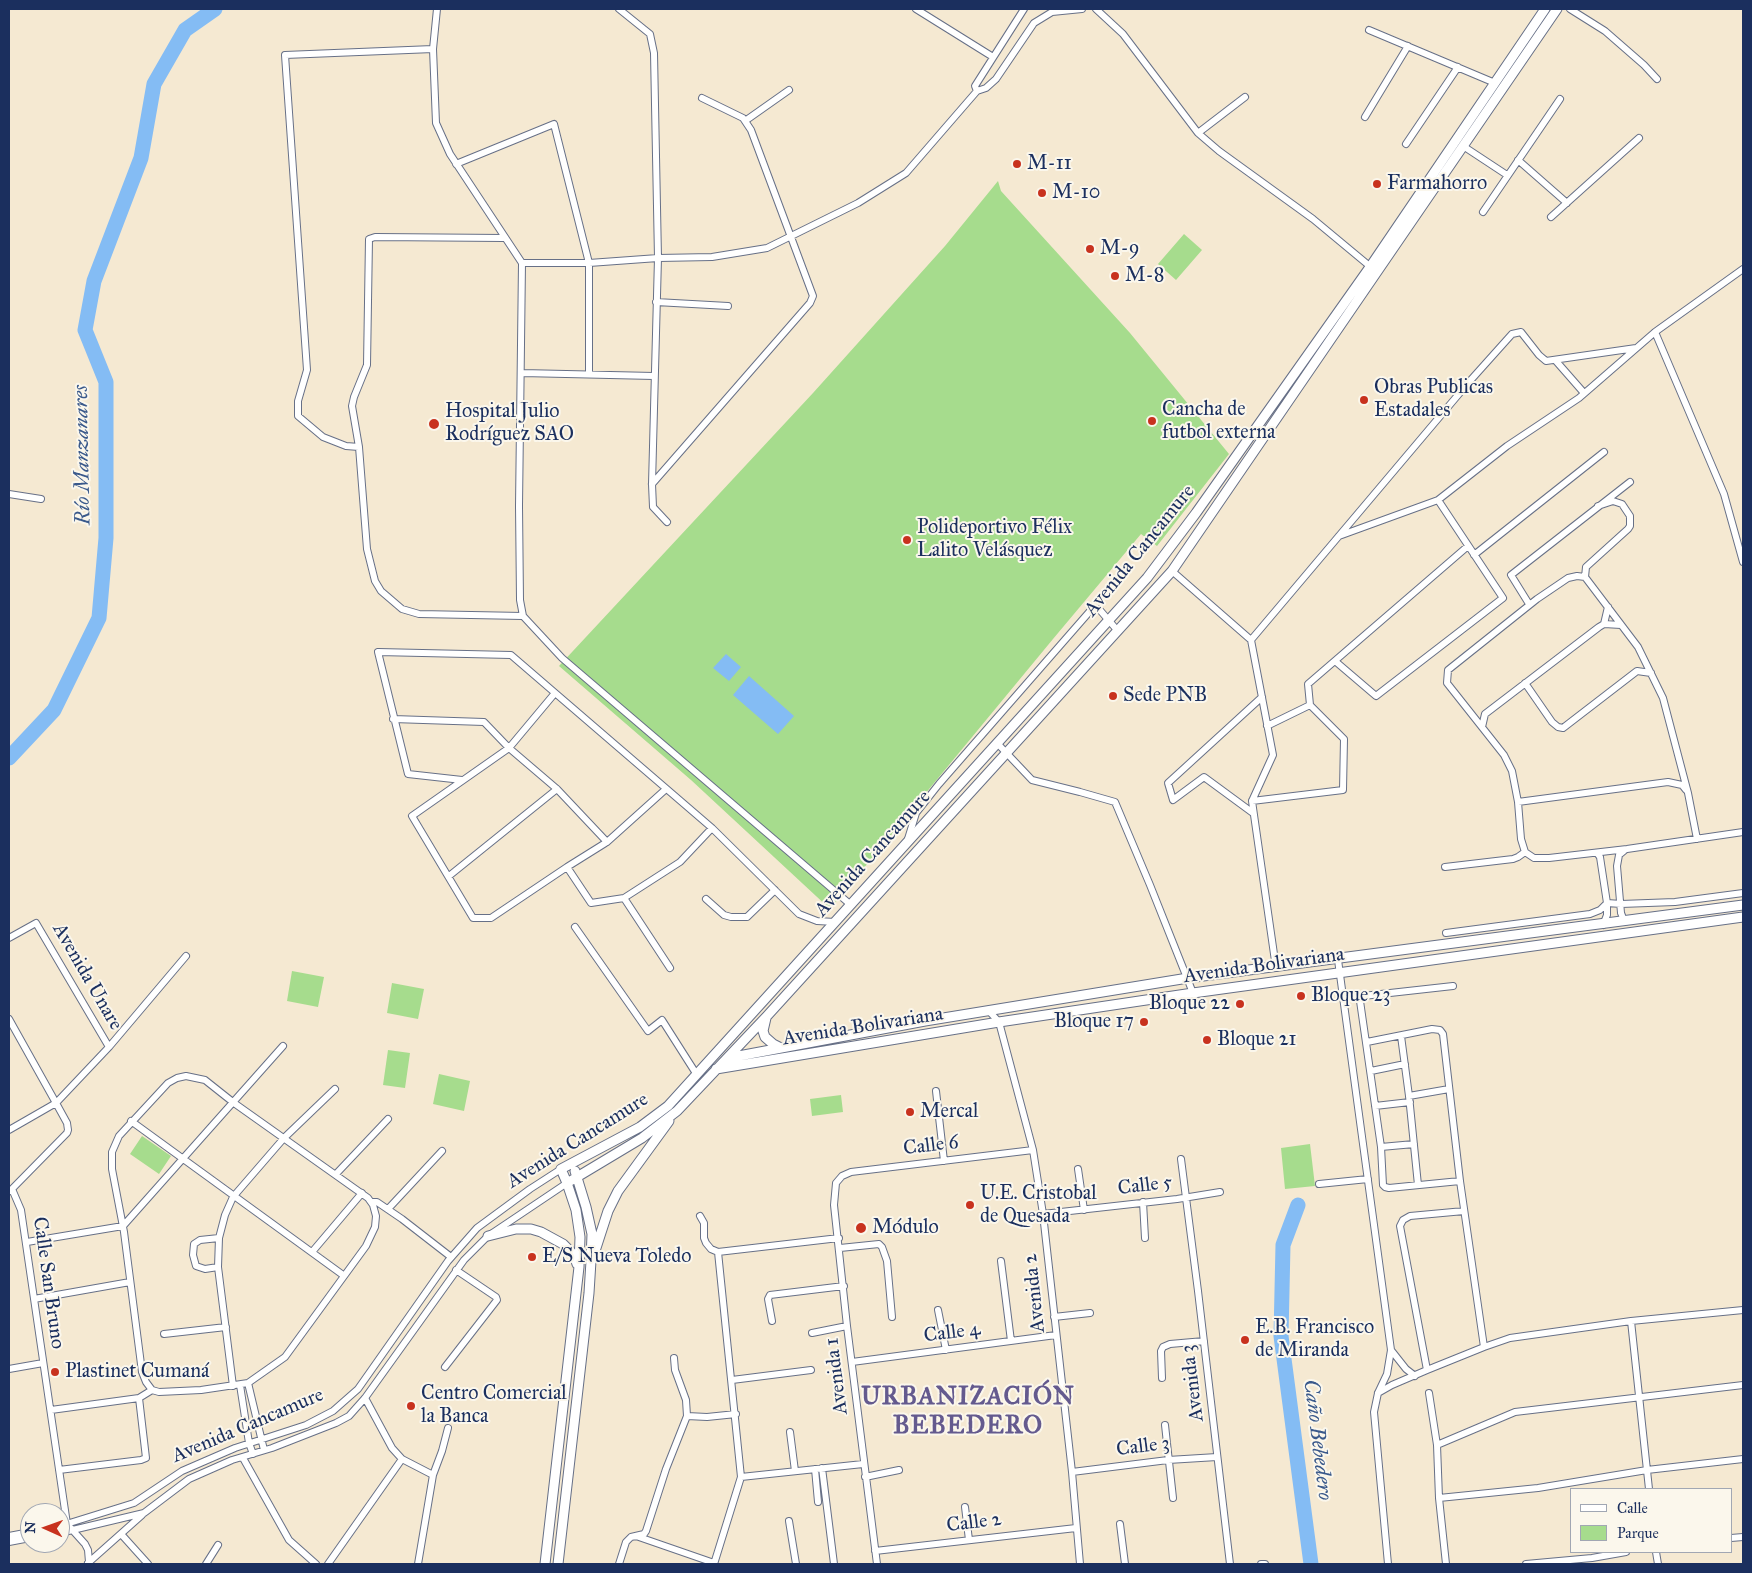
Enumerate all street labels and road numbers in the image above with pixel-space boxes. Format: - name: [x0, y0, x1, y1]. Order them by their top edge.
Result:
- street label: Avenida Cancamure: [1080, 480, 1200, 622]
- street label: Avenida Cancamure: [810, 786, 936, 922]
- street label: Avenida Unare: [47, 919, 127, 1035]
- street label: Avenida Bolivariana: [1182, 943, 1346, 989]
- street label: Avenida Bolivariana: [781, 1002, 945, 1052]
- street label: Avenida Cancamure: [503, 1088, 653, 1194]
- street label: Calle 6: [902, 1131, 960, 1161]
- street label: Calle 5: [1116, 1171, 1174, 1201]
- street label: Calle San Bruno: [27, 1215, 69, 1351]
- street label: Avenida 2: [1019, 1252, 1051, 1334]
- street label: Calle 4: [922, 1318, 982, 1348]
- street label: Avenida 1: [820, 1336, 854, 1416]
- street label: Avenida 3: [1176, 1343, 1210, 1423]
- street label: Avenida Cancamure: [169, 1383, 327, 1469]
- street label: Calle 3: [1115, 1432, 1171, 1462]
- street label: Calle 2: [945, 1508, 1003, 1538]

